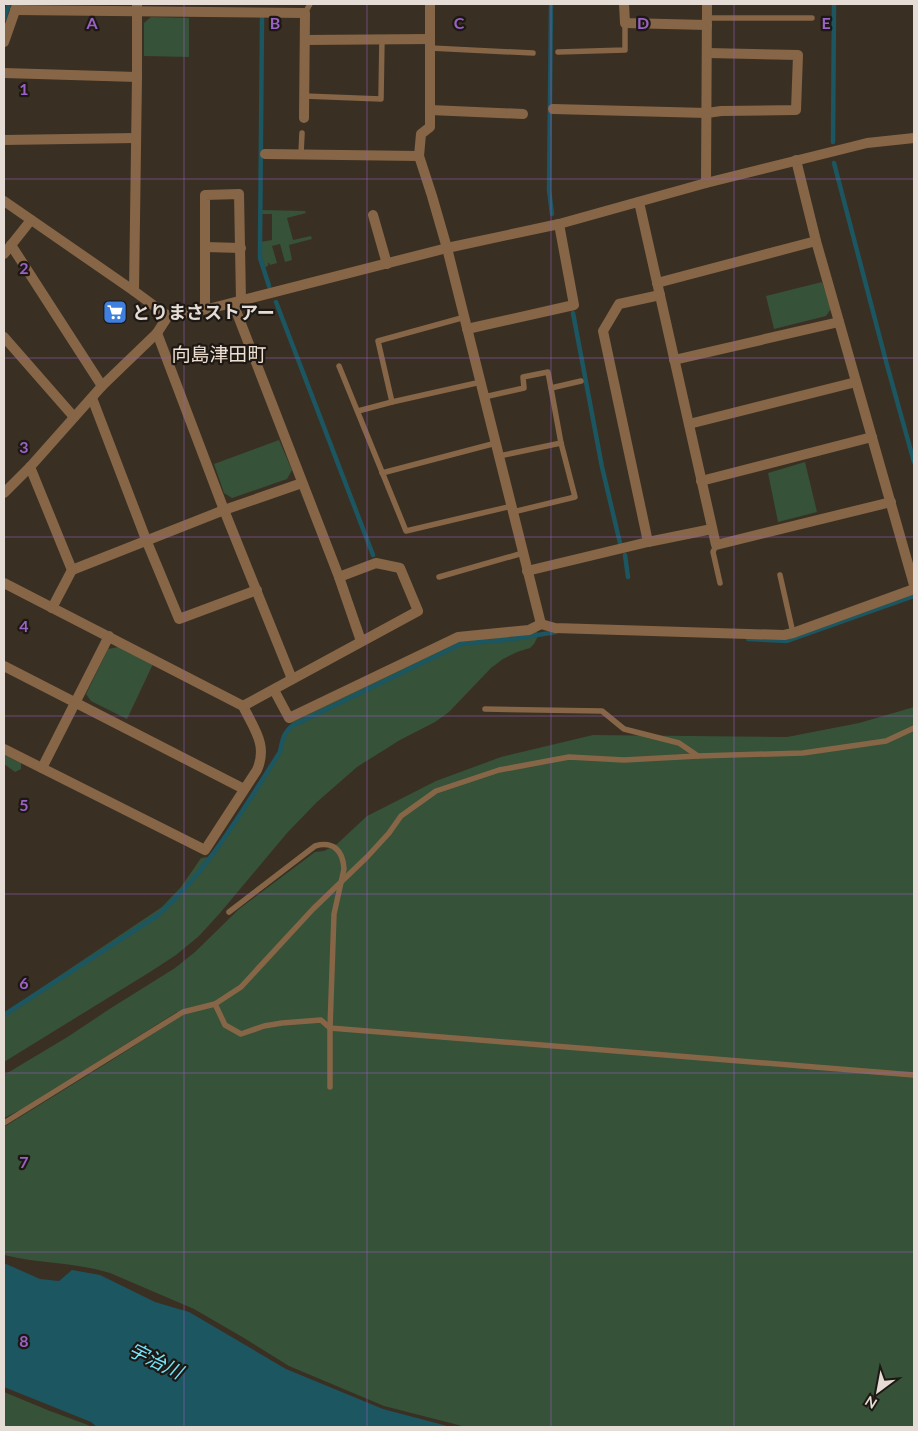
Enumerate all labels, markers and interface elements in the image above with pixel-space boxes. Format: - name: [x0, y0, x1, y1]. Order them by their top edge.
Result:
- text: A: [85, 13, 98, 32]
- text: B: [270, 13, 280, 32]
- text: C: [454, 13, 465, 32]
- text: D: [637, 13, 649, 32]
- text: E: [821, 13, 831, 32]
- text: 1: [19, 79, 29, 98]
- text: 2: [19, 258, 29, 277]
- supermarket icon: とりまさストアー: [102, 299, 128, 325]
- place label: とりまさストアー: [132, 301, 275, 323]
- district label: 向島津田町: [171, 342, 267, 365]
- text: 3: [19, 437, 29, 456]
- text: 4: [19, 616, 29, 635]
- text: 5: [19, 795, 29, 814]
- text: 6: [19, 973, 29, 992]
- text: 7: [19, 1152, 29, 1171]
- text: 8: [19, 1331, 29, 1350]
- water label: 宇治川: [125, 1337, 188, 1384]
- north arrow: [853, 1366, 903, 1416]
- text: N: [862, 1392, 880, 1413]

